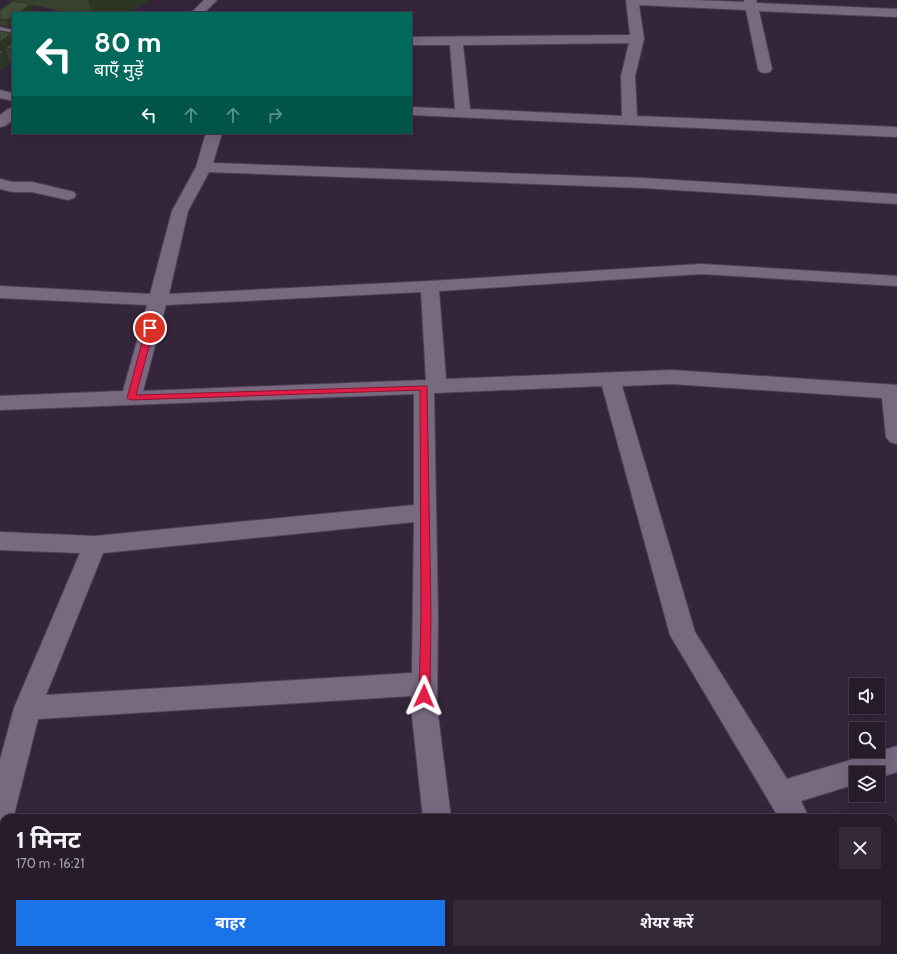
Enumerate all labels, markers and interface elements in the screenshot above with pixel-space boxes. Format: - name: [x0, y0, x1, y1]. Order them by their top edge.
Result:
- text: 80 m: [94, 25, 161, 59]
- icon: left: [28, 28, 80, 80]
- text: बाएँ मुड़ें: [94, 59, 143, 81]
- icon: left: [138, 104, 160, 126]
- icon: ahead: [180, 104, 202, 126]
- icon: ahead: [222, 104, 244, 126]
- icon: right: [264, 104, 286, 126]
- pin: [133, 311, 167, 345]
- icon: arrive: [139, 317, 161, 339]
- position arrow: [403, 675, 445, 717]
- map controls: [849, 678, 885, 802]
- button: sound: [849, 678, 885, 714]
- button: search: [849, 722, 885, 758]
- button: layers: [849, 766, 885, 802]
- text: 1 मिनट: [16, 825, 81, 854]
- button: close: [839, 827, 881, 869]
- text: 170 m · 16:21: [16, 855, 84, 871]
- button: बाहर: [16, 900, 445, 946]
- button: शेयर करें: [453, 900, 881, 946]

